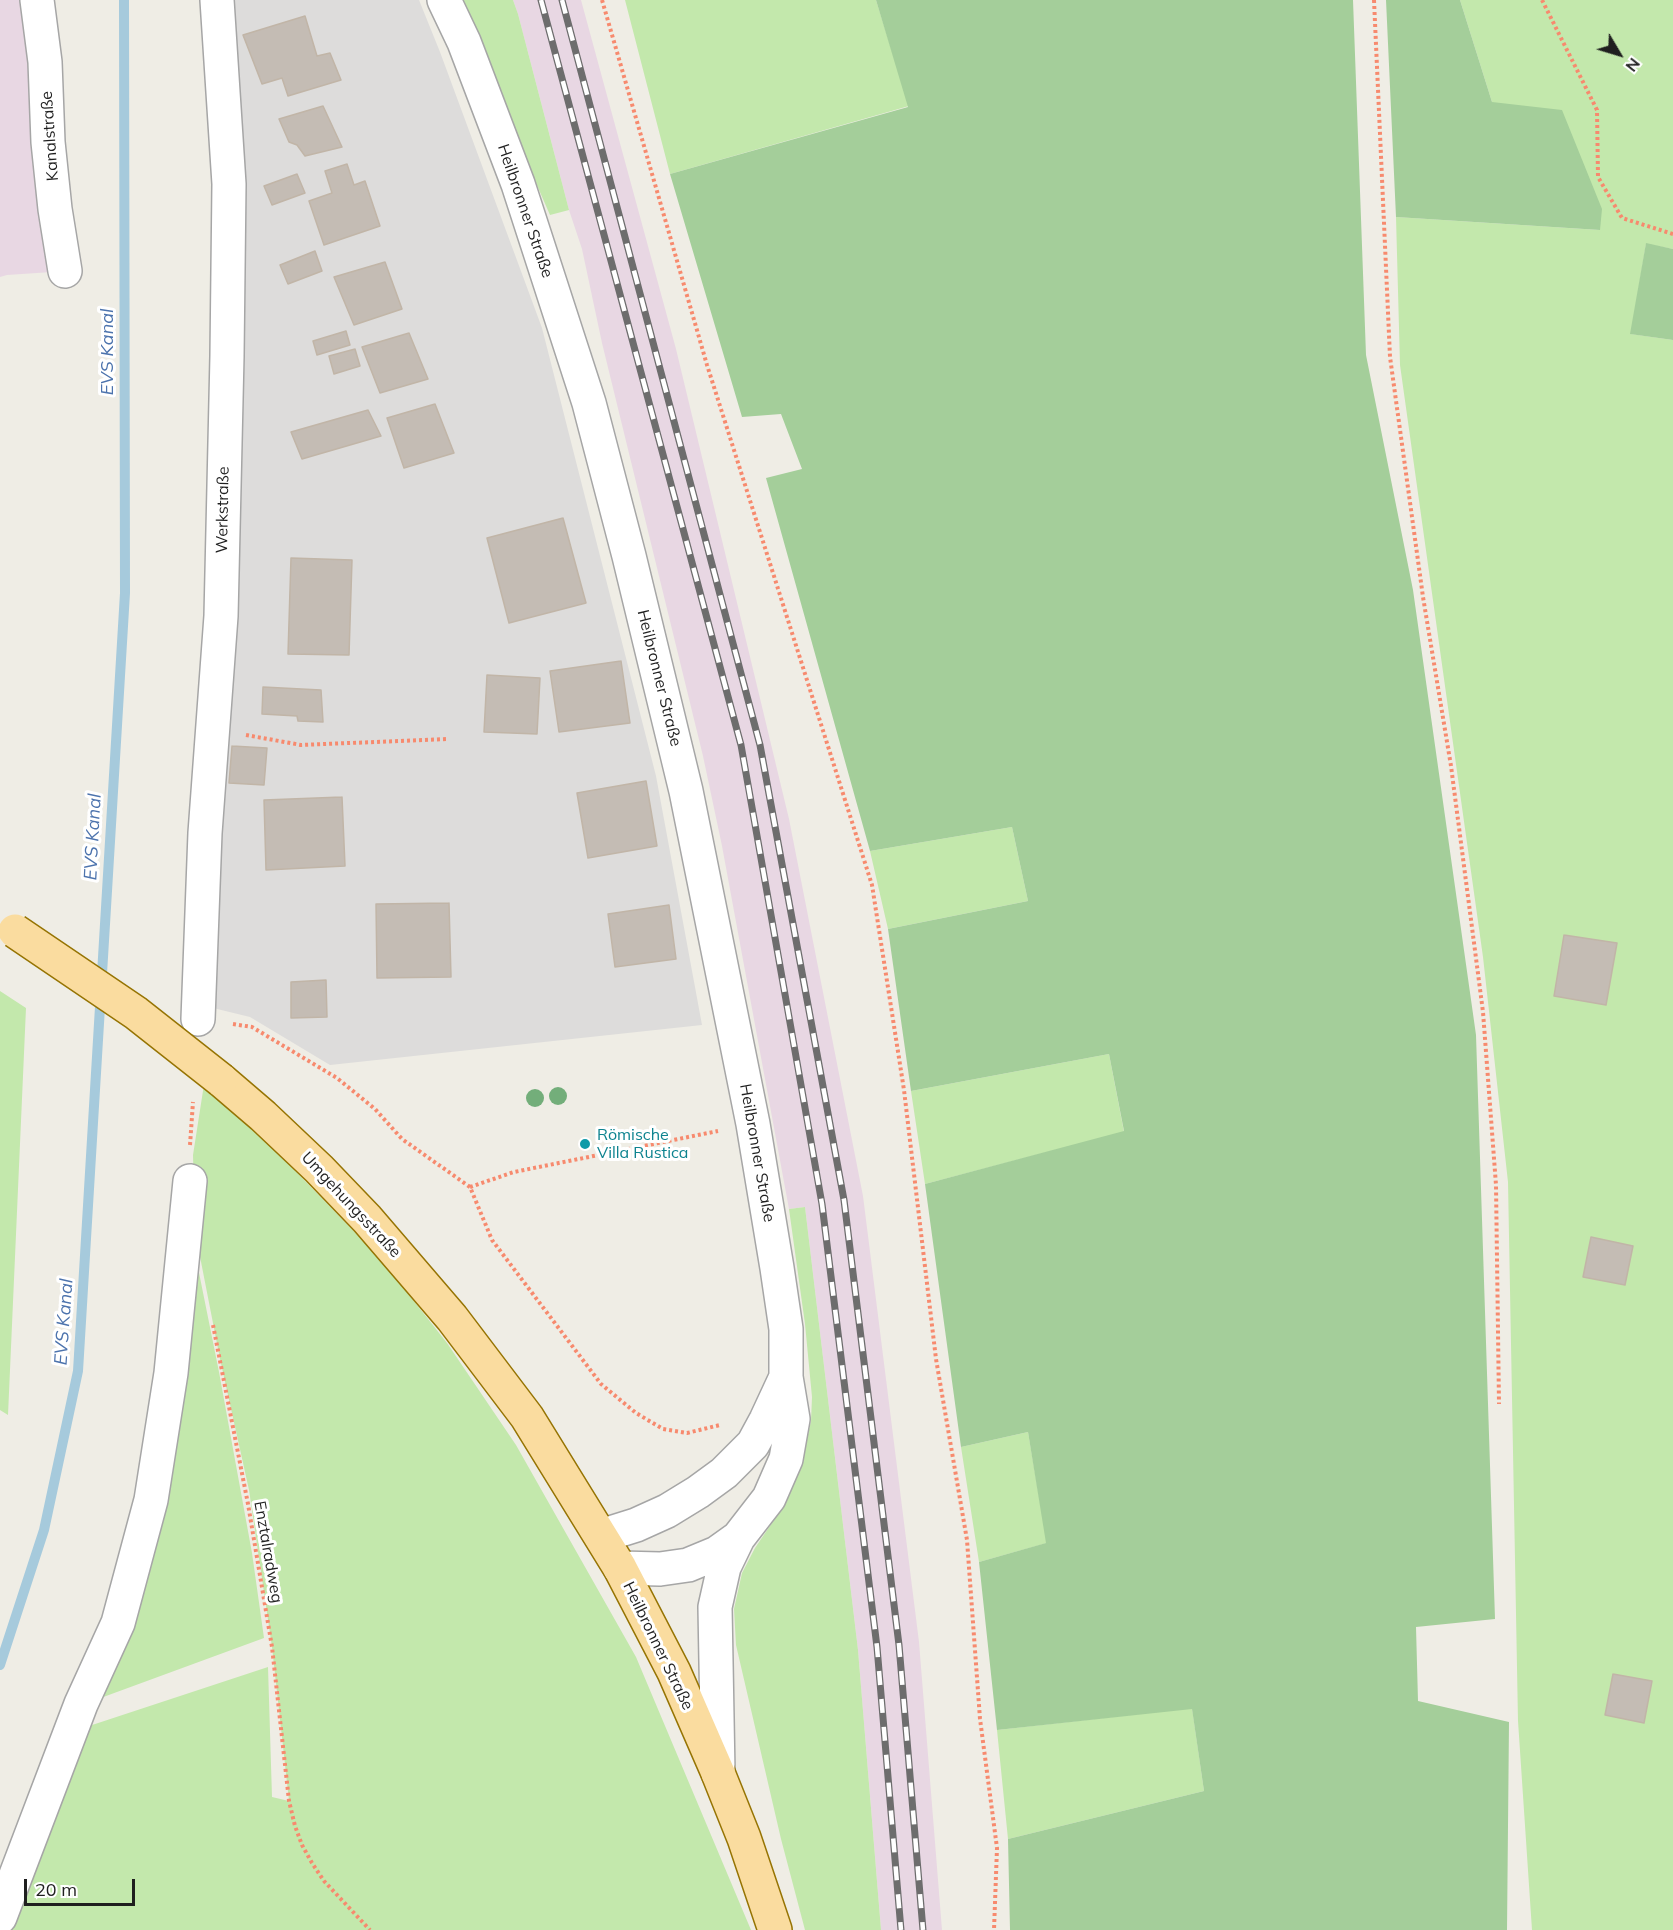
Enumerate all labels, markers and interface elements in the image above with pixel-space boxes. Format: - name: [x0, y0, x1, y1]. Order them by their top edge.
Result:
- north arrow: [1589, 24, 1649, 84]
- text: N: [1622, 54, 1645, 76]
- street label: Kanalstraße: [37, 90, 63, 182]
- street label: Heilbronner Straße: [493, 142, 557, 280]
- water label: EVS Kanal: [97, 309, 119, 395]
- street label: Werkstraße: [213, 466, 233, 554]
- street label: Heilbronner Straße: [633, 608, 685, 748]
- water label: EVS Kanal: [80, 793, 106, 881]
- street label: Heilbronner Straße: [735, 1082, 779, 1224]
- place label: Römische Villa Rustica: [597, 1125, 688, 1163]
- marker: Römische Villa Rustica: [578, 1137, 592, 1151]
- street label: Umgehungsstraße: [297, 1148, 405, 1262]
- water label: EVS Kanal: [50, 1278, 78, 1366]
- street label: Enztalradweg: [250, 1500, 286, 1604]
- street label: Heilbronner Straße: [619, 1579, 697, 1713]
- scale bar: [27, 1867, 138, 1905]
- text: 20 m: [35, 1878, 77, 1901]

